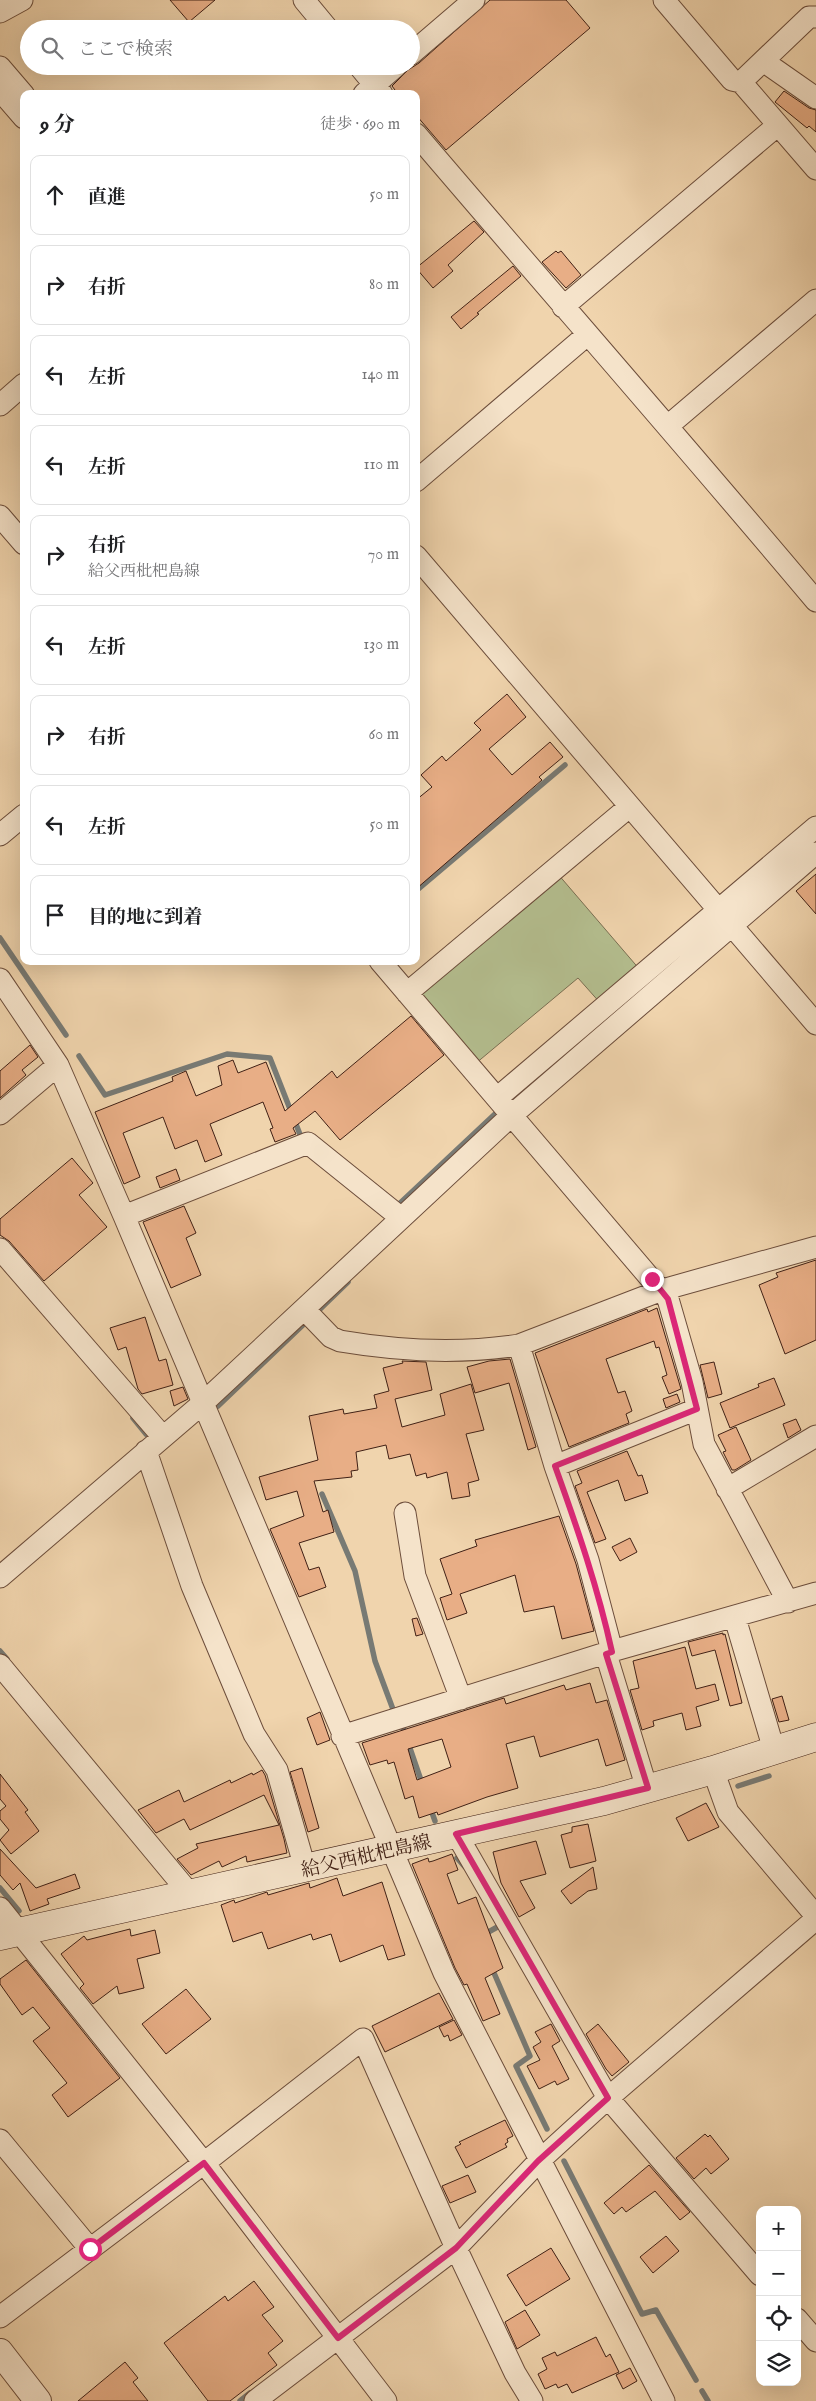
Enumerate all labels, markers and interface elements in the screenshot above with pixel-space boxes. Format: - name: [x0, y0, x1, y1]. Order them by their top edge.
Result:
- search box: [20, 20, 420, 75]
- icon: search: [38, 34, 66, 62]
- text: ここで検索: [78, 38, 173, 62]
- text: 9 分: [40, 112, 75, 139]
- text: 徒歩 · 690 m: [320, 115, 400, 135]
- icon: ahead: [41, 181, 69, 209]
- text: 50 m: [370, 185, 399, 205]
- text: 直進: [88, 186, 126, 210]
- icon: right: [41, 271, 69, 299]
- text: 80 m: [369, 275, 399, 295]
- text: 右折: [88, 276, 126, 300]
- icon: left: [41, 361, 69, 389]
- text: 140 m: [361, 365, 399, 385]
- text: 左折: [88, 366, 126, 390]
- icon: left: [41, 451, 69, 479]
- text: 110 m: [363, 455, 399, 475]
- text: 左折: [88, 456, 126, 480]
- text: 右折: [88, 534, 126, 558]
- icon: right: [41, 541, 69, 569]
- text: 70 m: [368, 545, 399, 565]
- text: 給父西枇杷島線: [88, 562, 200, 582]
- icon: left: [41, 631, 69, 659]
- text: 130 m: [363, 635, 399, 655]
- text: 左折: [88, 636, 126, 660]
- icon: right: [41, 721, 69, 749]
- text: 60 m: [369, 725, 399, 745]
- text: 右折: [88, 726, 126, 750]
- icon: left: [41, 811, 69, 839]
- text: 50 m: [370, 815, 399, 835]
- text: 左折: [88, 816, 126, 840]
- icon: arrive: [41, 901, 69, 929]
- text: 目的地に到着: [88, 906, 202, 930]
- route end: [641, 1268, 664, 1291]
- street label: 給父西枇杷島線: [299, 1830, 434, 1884]
- map controls: [756, 2206, 801, 2386]
- button: +: [756, 2206, 801, 2251]
- route start: [79, 2238, 102, 2261]
- button: −: [756, 2251, 801, 2296]
- button: locate: [756, 2296, 801, 2341]
- button: layers: [756, 2341, 801, 2386]

